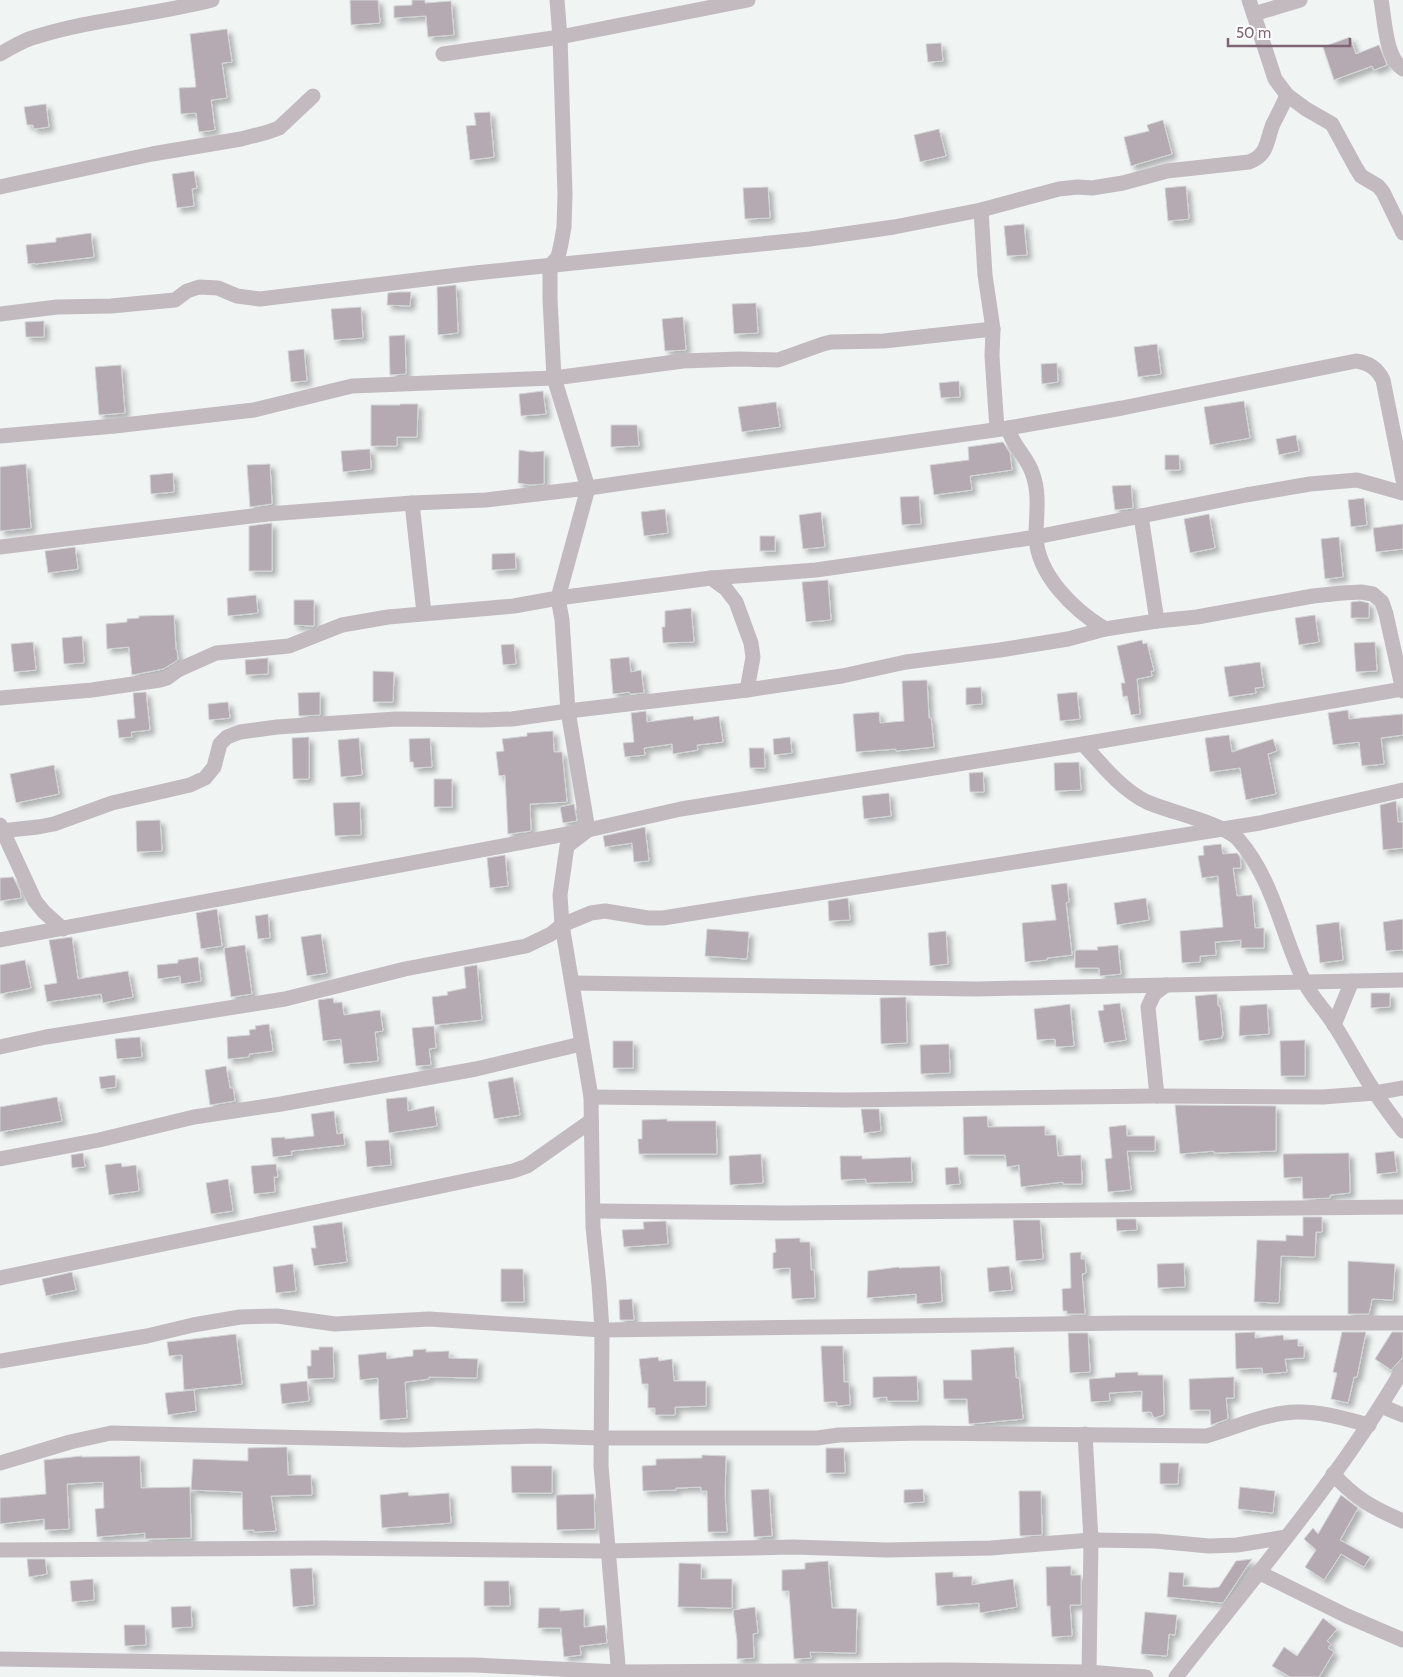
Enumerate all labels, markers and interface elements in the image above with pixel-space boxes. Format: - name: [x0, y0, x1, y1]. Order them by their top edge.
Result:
- scale bar: [1228, 15, 1350, 47]
- text: 50 m: [1236, 24, 1271, 42]

